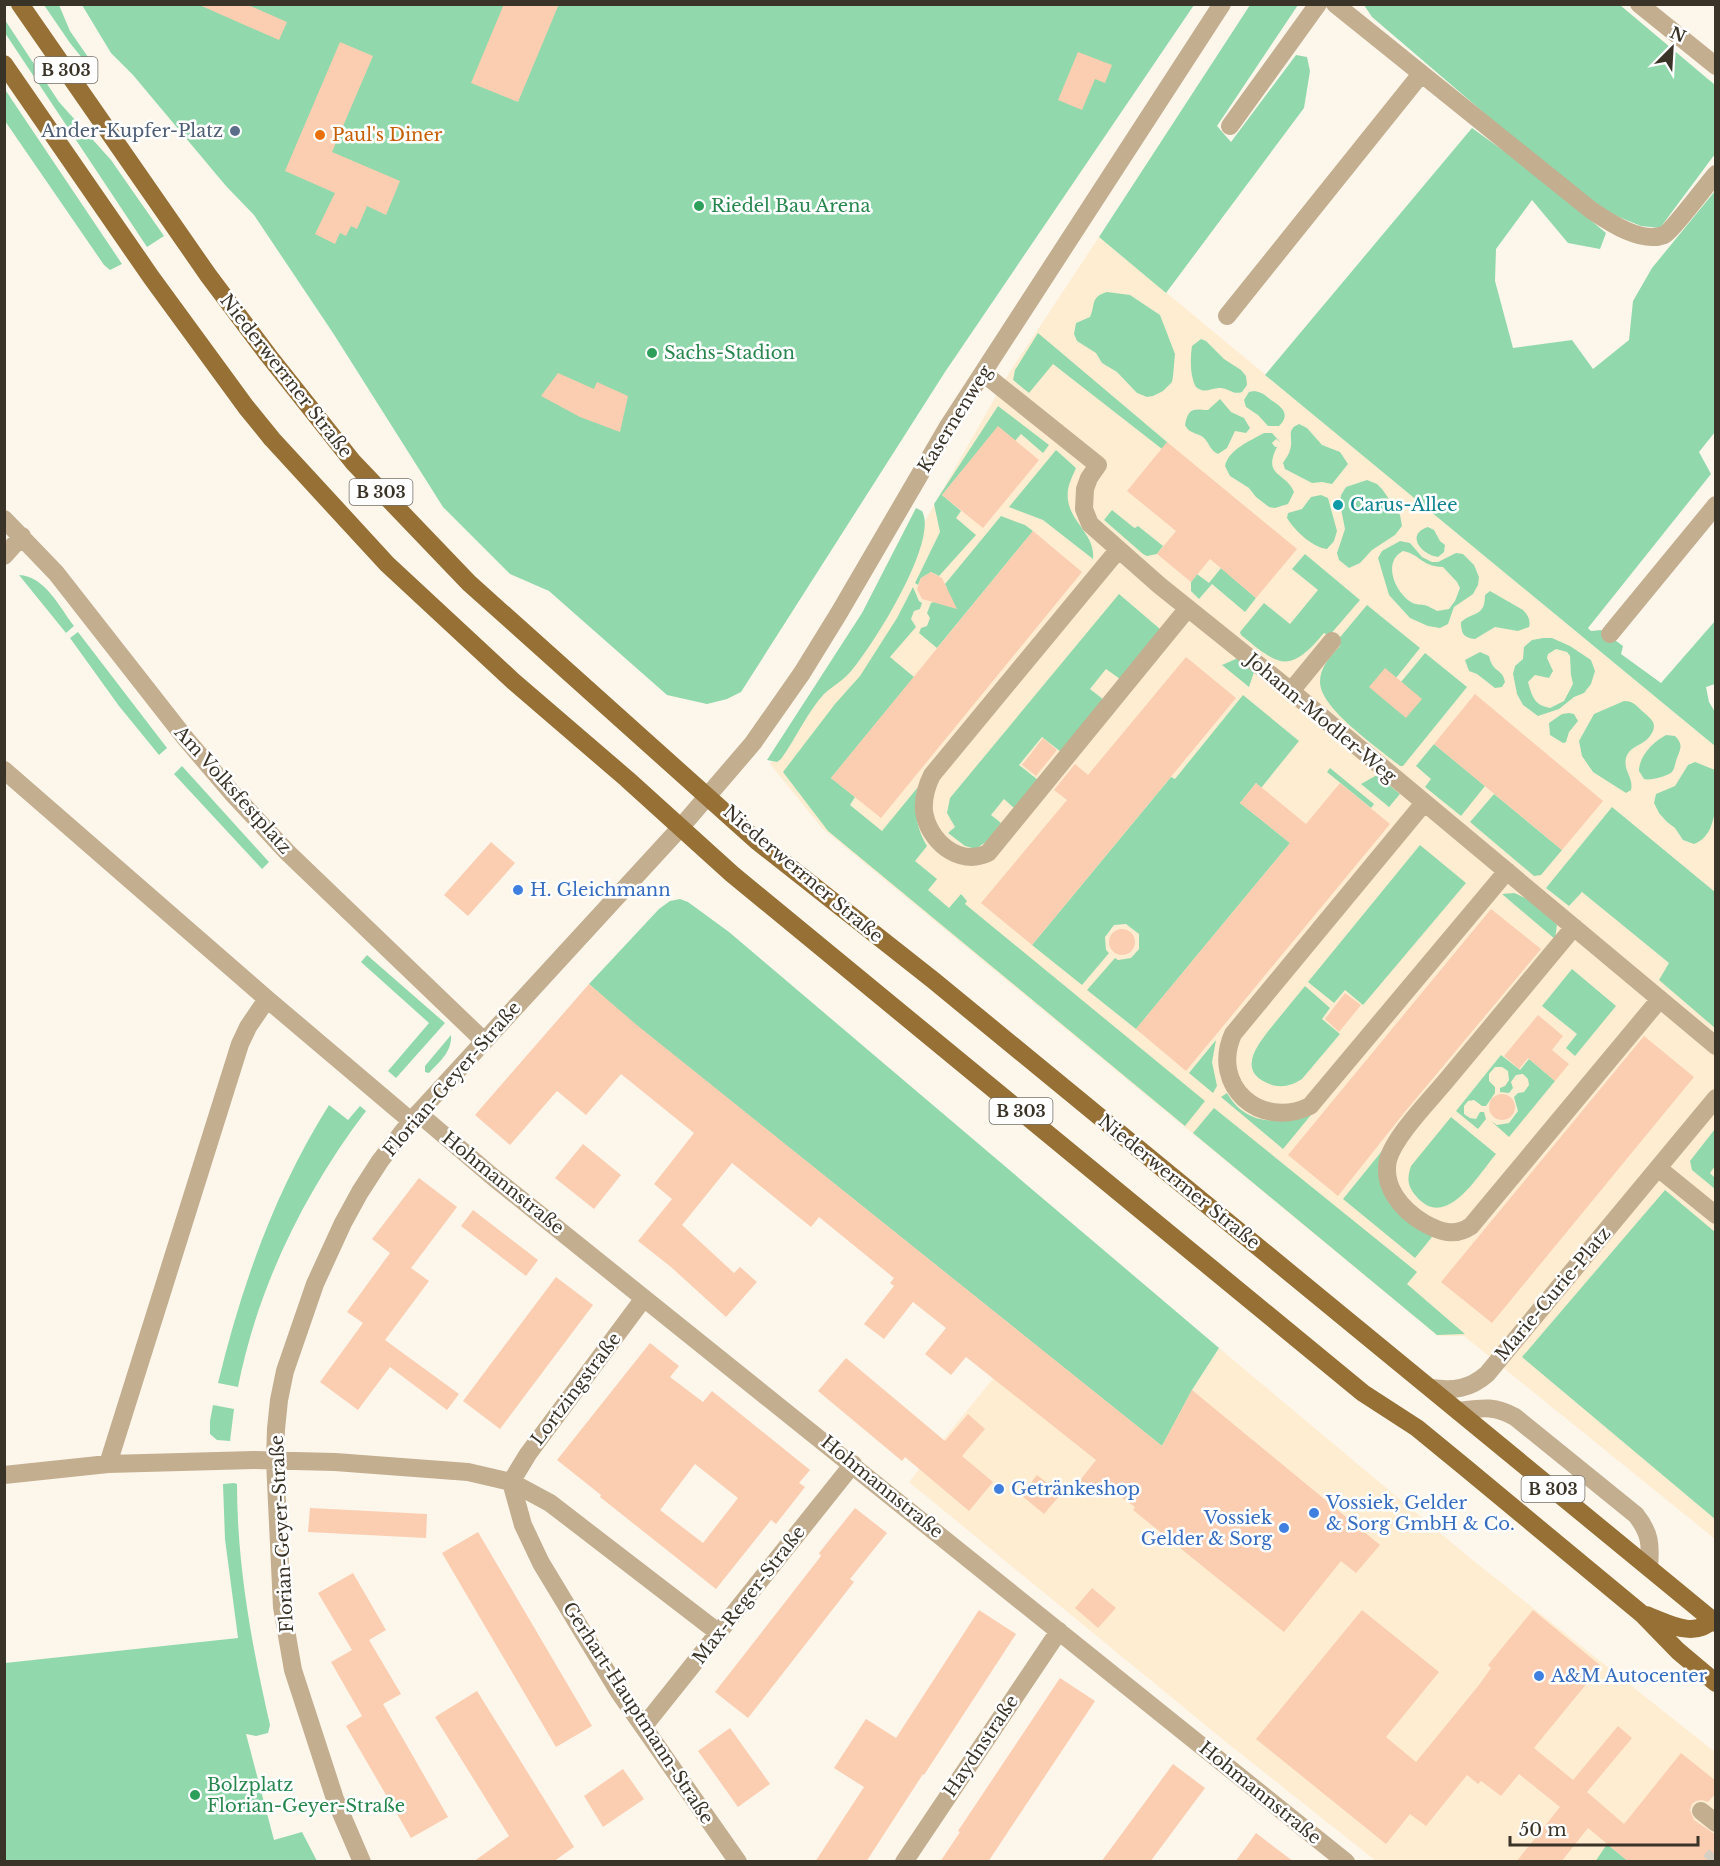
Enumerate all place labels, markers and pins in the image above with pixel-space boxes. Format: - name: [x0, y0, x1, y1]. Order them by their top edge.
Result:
- place label: Ander-Kupfer-Platz: [40, 120, 223, 142]
- marker: Ander-Kupfer-Platz: [228, 124, 242, 138]
- place label: Paul's Diner: [332, 124, 443, 146]
- marker: Paul's Diner: [313, 128, 327, 142]
- place label: Riedel Bau Arena: [711, 195, 870, 217]
- marker: Riedel Bau Arena: [692, 199, 706, 213]
- place label: Sachs-Stadion: [664, 342, 795, 364]
- marker: Sachs-Stadion: [645, 346, 659, 360]
- place label: Carus-Allee: [1350, 494, 1457, 516]
- marker: Carus-Allee: [1331, 498, 1345, 512]
- place label: H. Gleichmann: [530, 879, 671, 901]
- marker: H. Gleichmann: [511, 883, 525, 897]
- place label: Getränkeshop: [1011, 1478, 1140, 1500]
- marker: Getränkeshop: [992, 1482, 1006, 1496]
- place label: Vossiek, Gelder & Sorg GmbH & Co.: [1325, 1492, 1515, 1535]
- marker: Vossiek, Gelder & Sorg GmbH & Co.: [1307, 1506, 1321, 1520]
- place label: Vossiek Gelder & Sorg: [1141, 1507, 1272, 1550]
- marker: Vossiek Gelder & Sorg: [1277, 1521, 1291, 1535]
- place label: A&M Autocenter: [1550, 1665, 1708, 1687]
- marker: A&M Autocenter: [1532, 1669, 1546, 1683]
- place label: Bolzplatz Florian-Geyer-Straße: [207, 1774, 405, 1817]
- marker: Bolzplatz Florian-Geyer-Straße: [188, 1788, 202, 1802]

